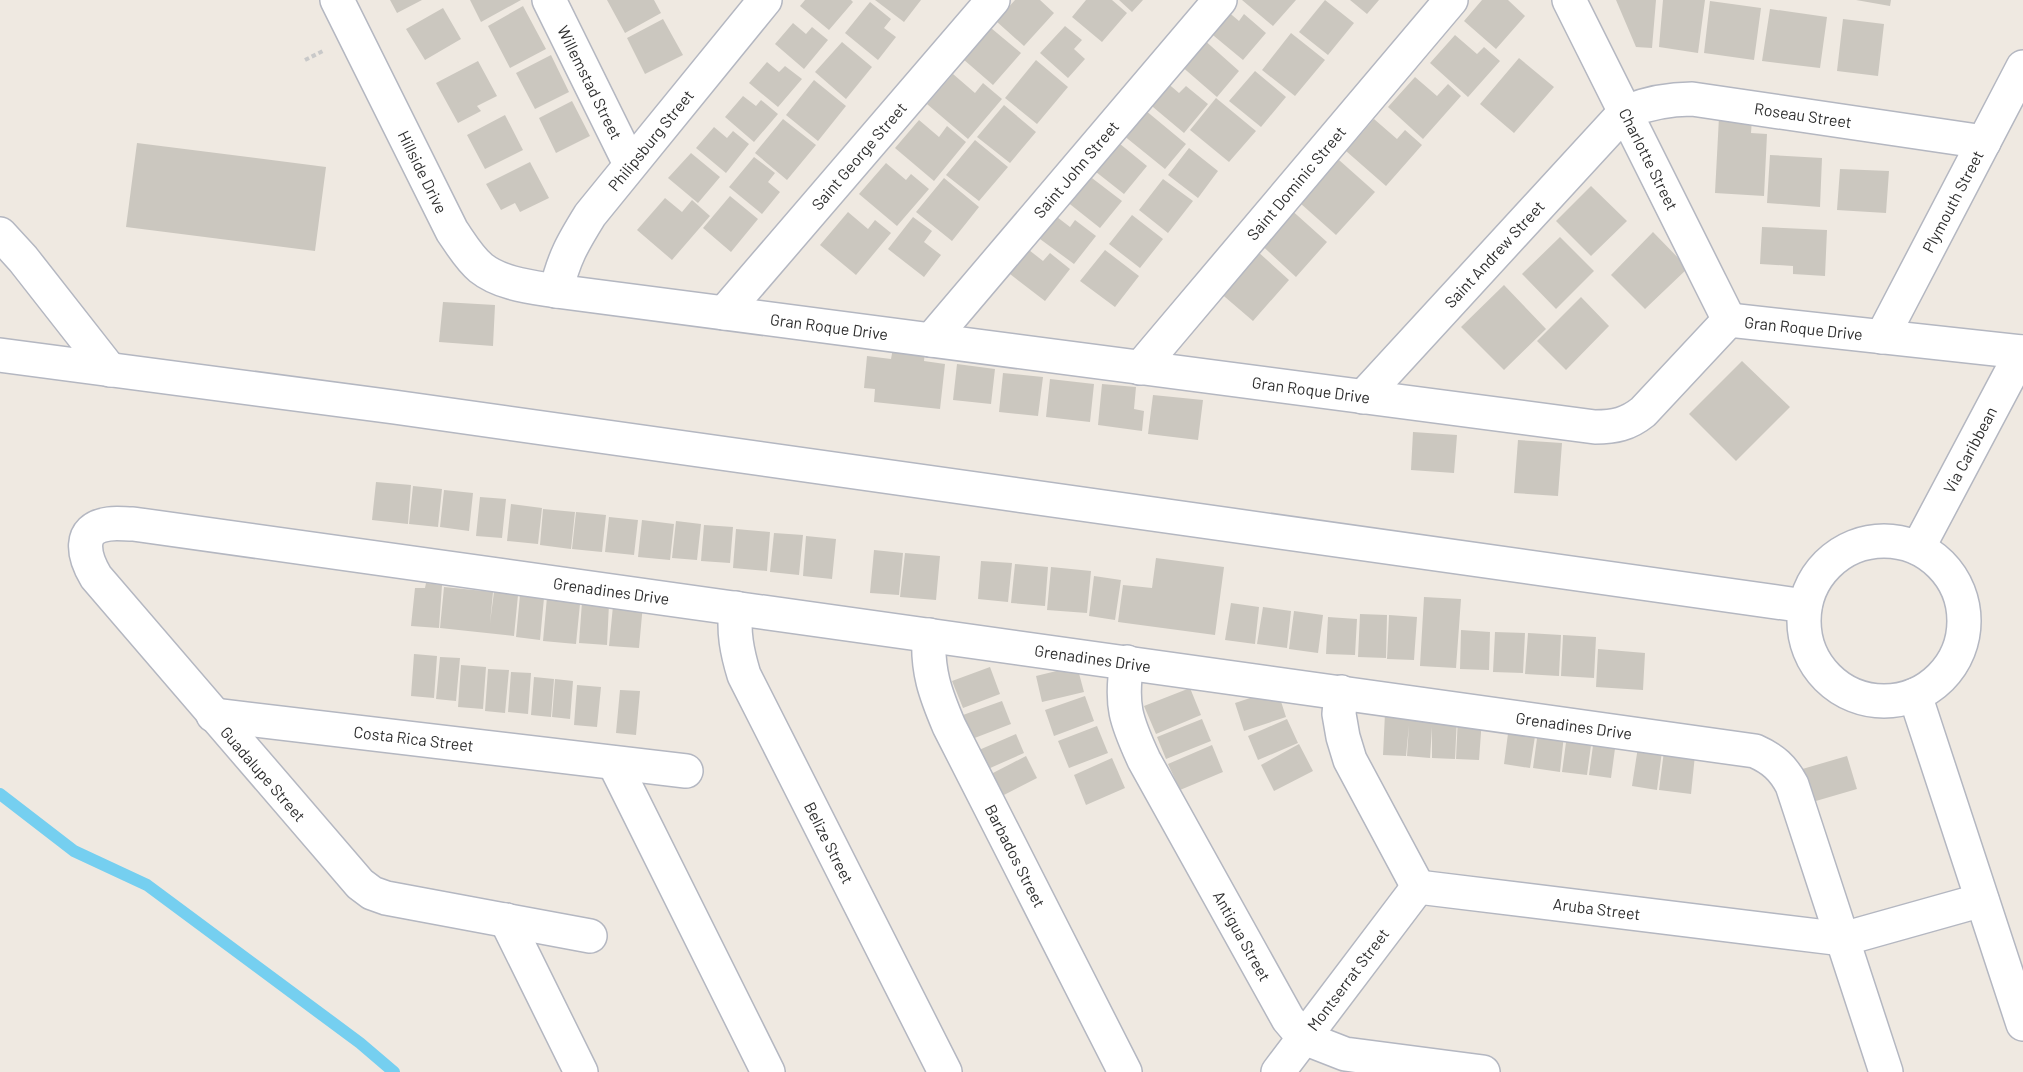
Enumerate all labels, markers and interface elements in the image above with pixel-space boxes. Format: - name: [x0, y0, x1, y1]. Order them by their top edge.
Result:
- street label: Willemstad Street: [554, 22, 626, 142]
- street label: Philipsburg Street: [604, 86, 697, 194]
- street label: Saint George Street: [807, 98, 910, 213]
- street label: Roseau Street: [1753, 98, 1853, 131]
- street label: Charlotte Street: [1616, 105, 1682, 213]
- street label: Saint John Street: [1029, 117, 1122, 221]
- street label: Saint Dominic Street: [1242, 122, 1349, 244]
- street label: Hillside Drive: [394, 127, 452, 216]
- street label: Plymouth Street: [1918, 147, 1987, 255]
- street label: Saint Andrew Street: [1440, 196, 1548, 311]
- street label: Gran Roque Drive: [769, 309, 889, 343]
- street label: Gran Roque Drive: [1743, 312, 1864, 343]
- street label: Gran Roque Drive: [1251, 372, 1371, 406]
- street label: Via Caribbean: [1939, 403, 2000, 496]
- street label: Grenadines Drive: [552, 573, 671, 608]
- street label: Grenadines Drive: [1033, 640, 1152, 675]
- street label: Grenadines Drive: [1515, 708, 1633, 743]
- street label: Guadalupe Street: [217, 722, 310, 825]
- street label: Costa Rica Street: [353, 722, 475, 755]
- street label: Belize Street: [801, 799, 858, 886]
- street label: Barbados Street: [981, 801, 1050, 910]
- street label: Antigua Street: [1210, 887, 1275, 984]
- street label: Aruba Street: [1552, 894, 1642, 923]
- street label: Montserrat Street: [1303, 924, 1392, 1034]

